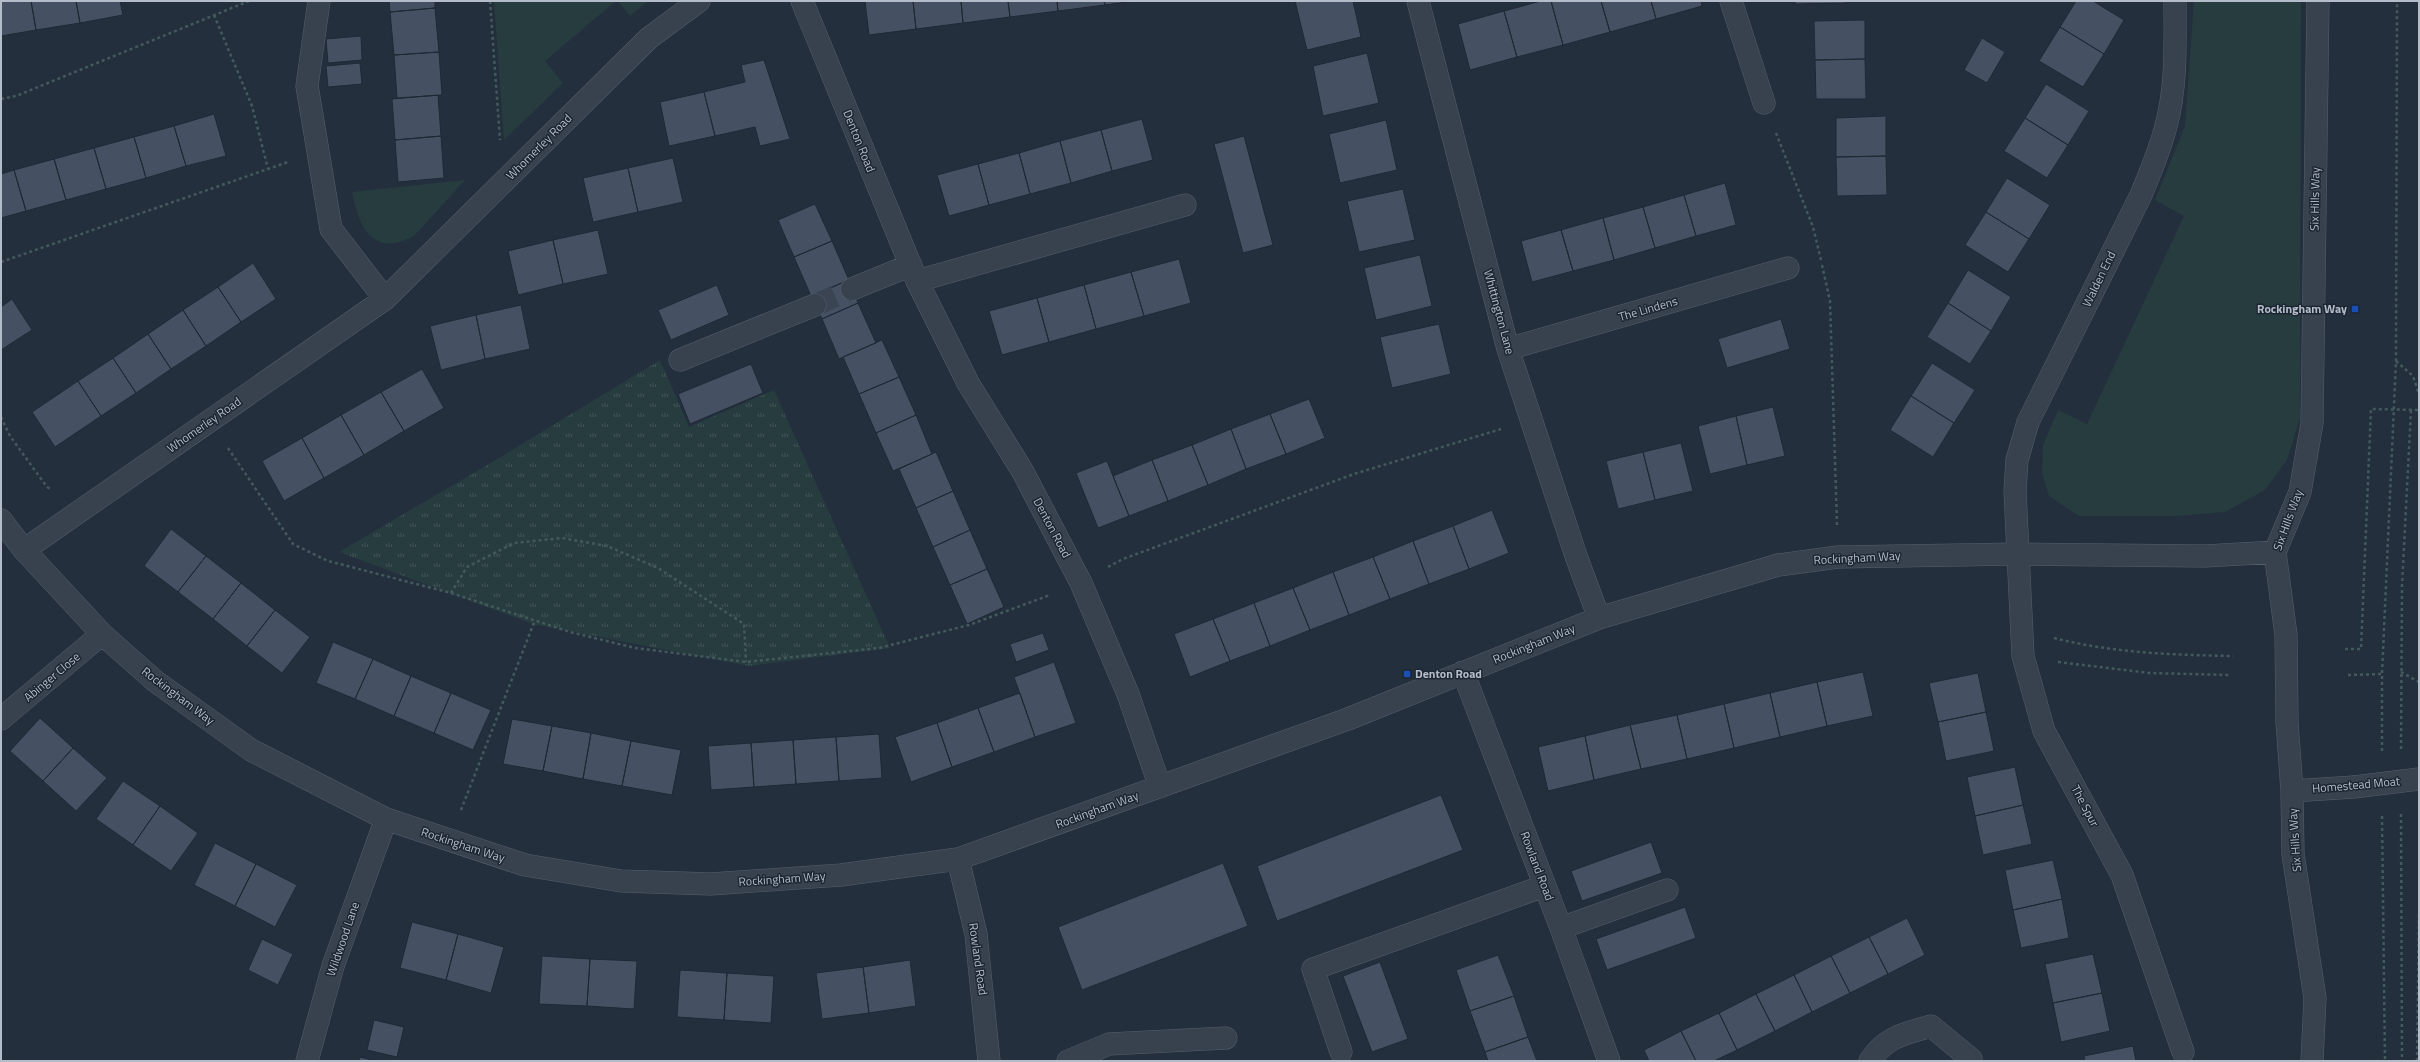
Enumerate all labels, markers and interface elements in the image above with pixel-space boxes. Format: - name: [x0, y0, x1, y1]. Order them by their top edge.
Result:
- street label: Denton Road: [838, 107, 881, 175]
- street label: Whomerley Road: [501, 109, 576, 184]
- street label: Six Hills Way: [2304, 167, 2325, 231]
- street label: Walden End: [2077, 248, 2120, 310]
- street label: Whittington Lane: [1479, 267, 1520, 356]
- street label: The Lindens: [1616, 291, 1680, 326]
- place label: Rockingham Way: [2257, 299, 2347, 318]
- marker: Rockingham Way: [2350, 304, 2360, 314]
- street label: Whomerley Road: [163, 392, 245, 457]
- street label: Six Hills Way: [2268, 486, 2307, 553]
- street label: Denton Road: [1029, 494, 1076, 561]
- street label: Rockingham Way: [1813, 546, 1901, 569]
- street label: Rockingham Way: [1490, 618, 1578, 669]
- street label: Abinger Close: [19, 647, 84, 706]
- street label: Rockingham Way: [138, 662, 219, 730]
- place label: Denton Road: [1415, 664, 1482, 683]
- marker: Denton Road: [1402, 669, 1412, 679]
- street label: Homestead Moat: [2311, 771, 2401, 798]
- street label: The Spur: [2067, 782, 2104, 830]
- street label: Rockingham Way: [1053, 786, 1141, 833]
- street label: Six Hills Way: [2283, 807, 2306, 873]
- street label: Rockingham Way: [419, 822, 508, 867]
- street label: Rowland Road: [1516, 828, 1559, 903]
- street label: Rockingham Way: [738, 866, 826, 891]
- street label: Wildwood Lane: [321, 899, 364, 979]
- street label: Rowland Road: [964, 922, 993, 996]

